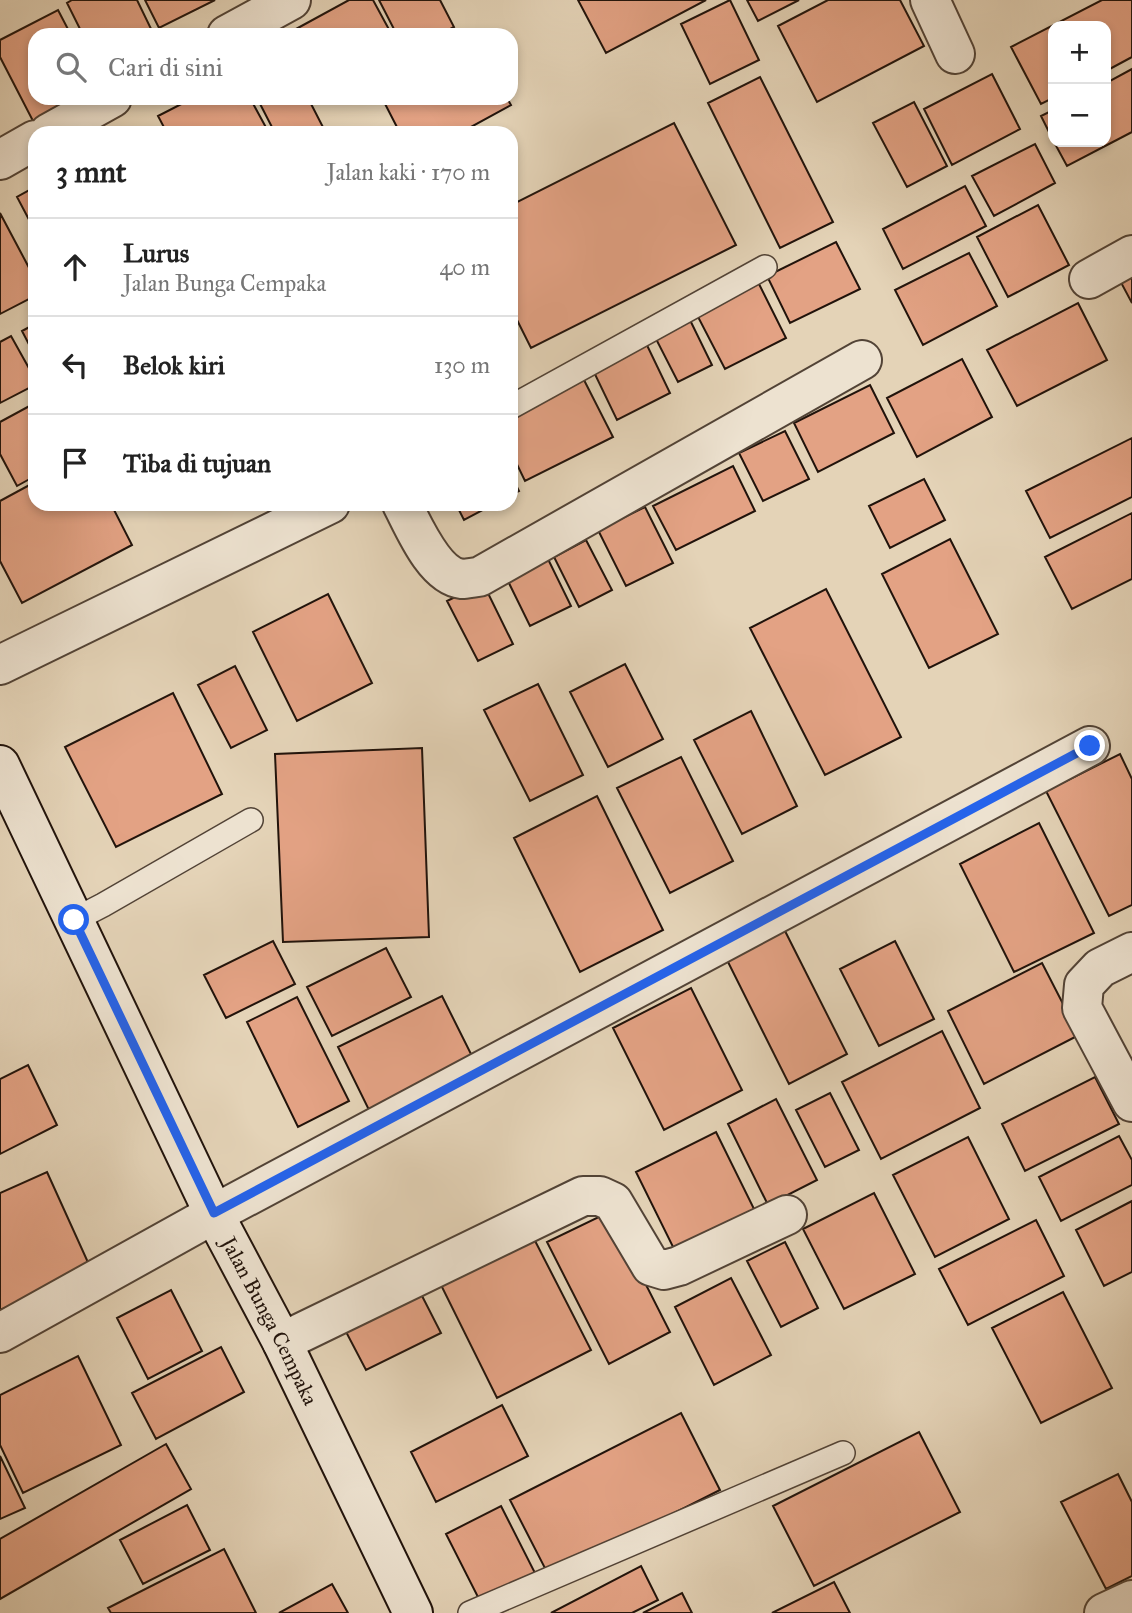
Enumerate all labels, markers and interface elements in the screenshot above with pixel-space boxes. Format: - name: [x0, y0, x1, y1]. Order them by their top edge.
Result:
- map controls: [1048, 21, 1111, 147]
- button: +: [1048, 21, 1111, 84]
- search box: [28, 28, 518, 105]
- icon: search: [52, 48, 90, 86]
- text: Cari di sini: [108, 51, 223, 83]
- button: −: [1048, 84, 1111, 147]
- text: 3 mnt: [56, 154, 126, 190]
- text: Jalan kaki · 170 m: [327, 158, 490, 186]
- text: Lurus: [123, 237, 189, 269]
- icon: ahead: [56, 248, 94, 286]
- text: 40 m: [440, 253, 490, 281]
- text: Jalan Bunga Cempaka: [123, 269, 326, 297]
- icon: left: [56, 346, 94, 384]
- text: Belok kiri: [123, 349, 225, 381]
- text: 130 m: [434, 351, 490, 379]
- icon: arrive: [56, 444, 94, 482]
- text: Tiba di tujuan: [123, 447, 271, 479]
- route end: [1074, 730, 1105, 761]
- route start: [58, 904, 89, 935]
- street label: Jalan Bunga Cempaka: [215, 1231, 324, 1409]

